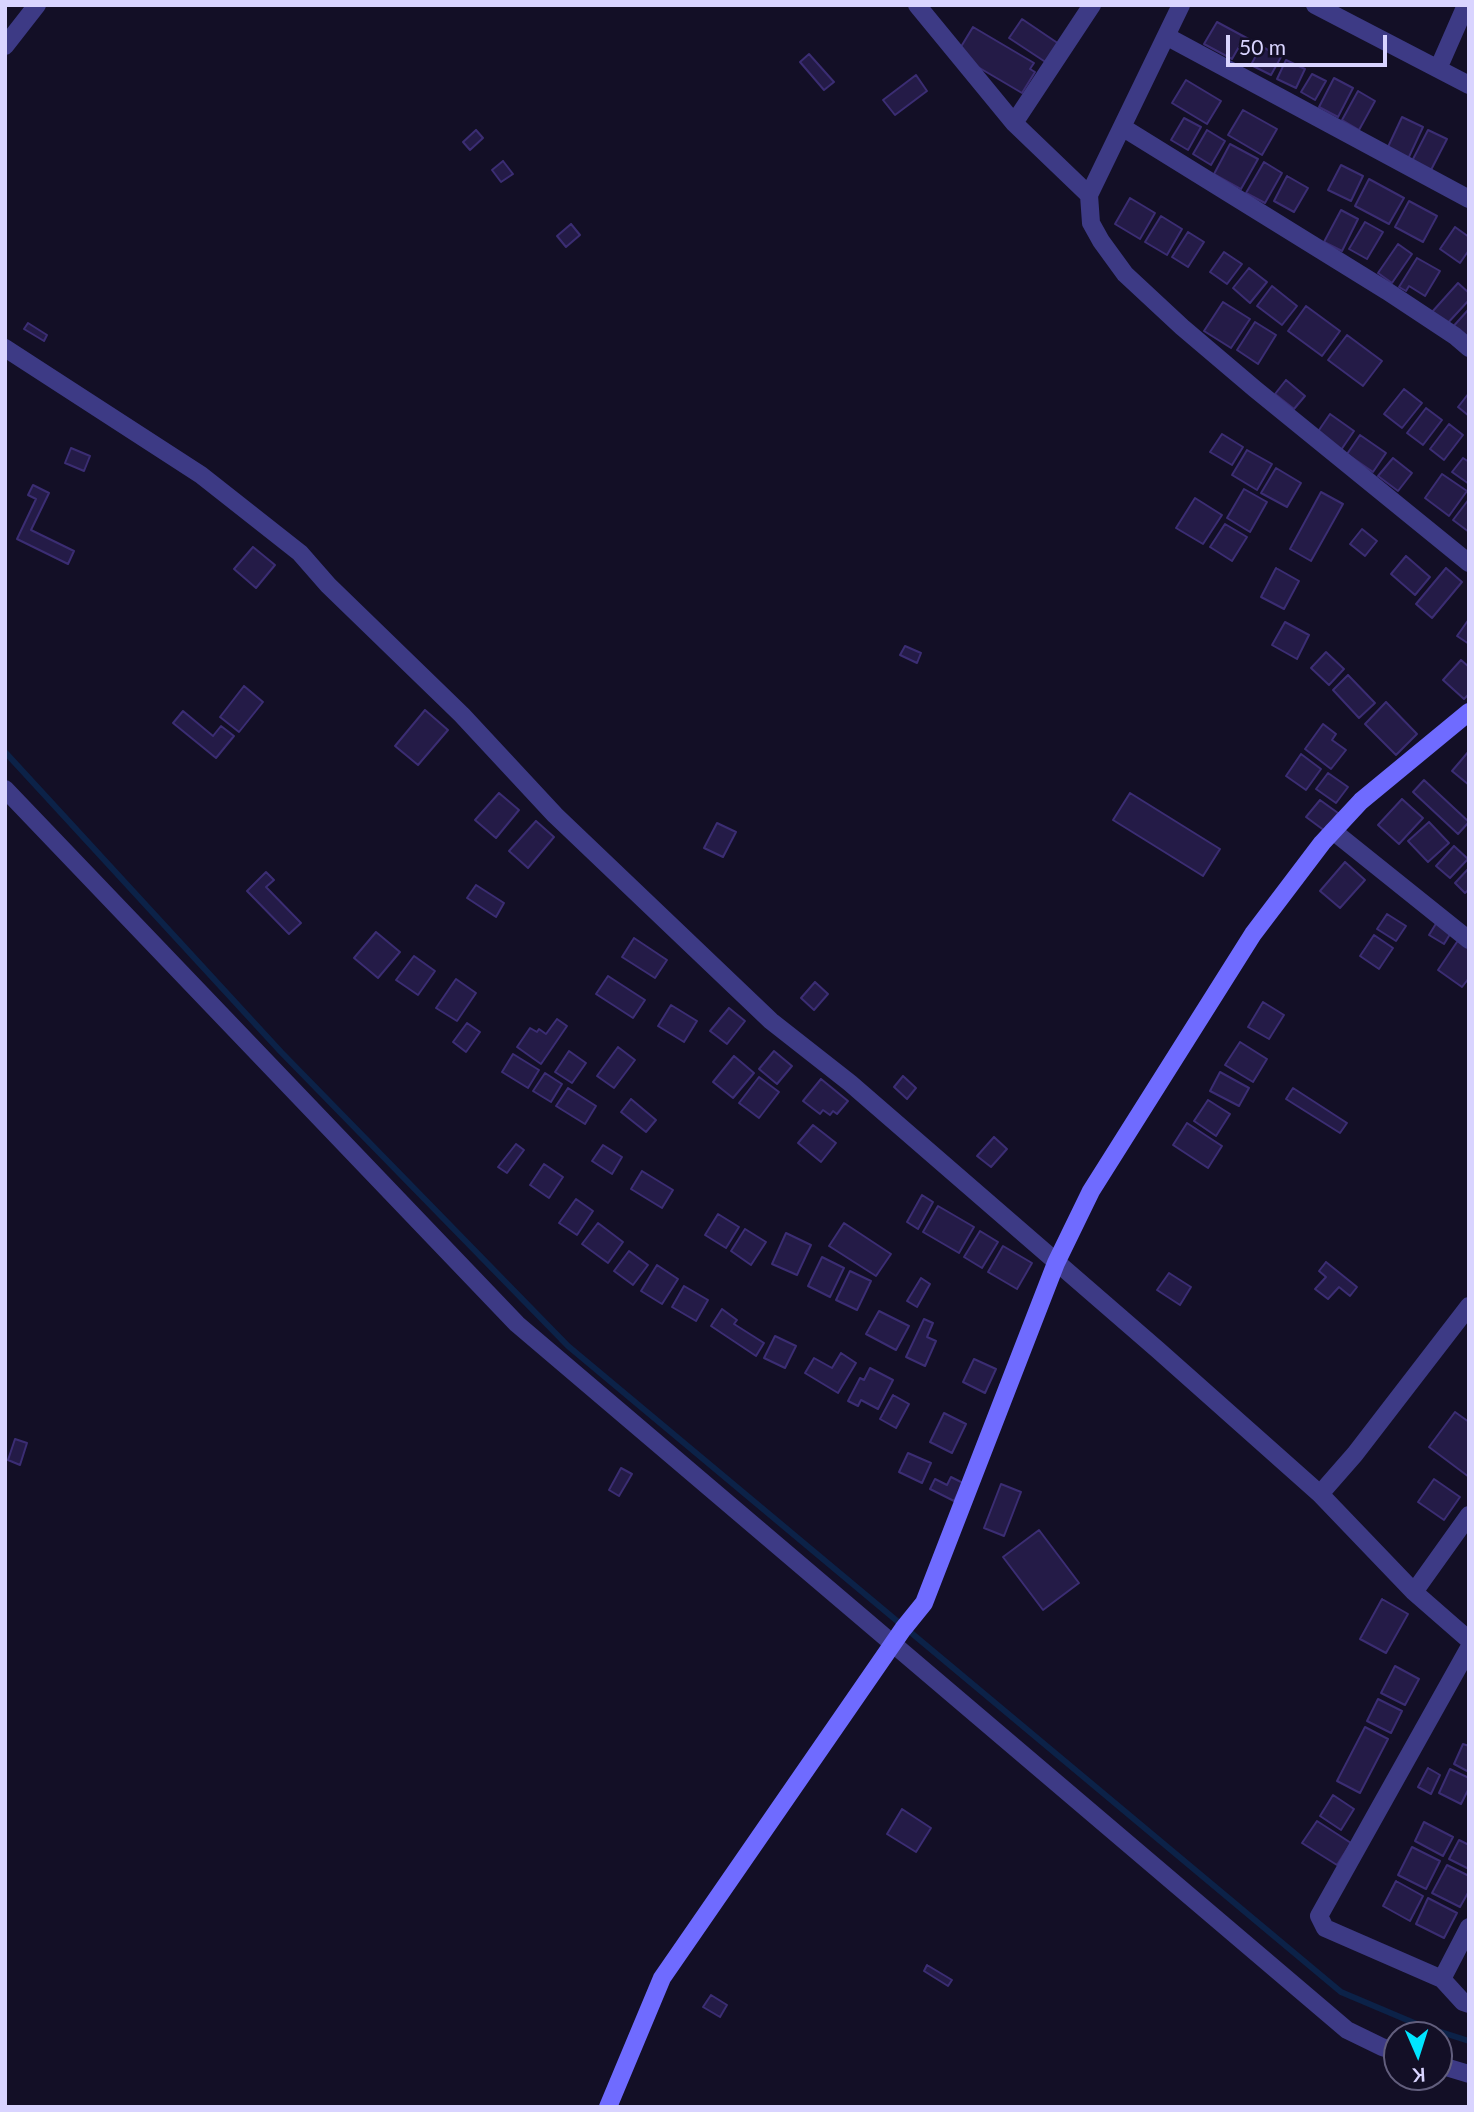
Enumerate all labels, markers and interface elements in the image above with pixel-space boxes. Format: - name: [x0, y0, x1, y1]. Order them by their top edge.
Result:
- scale bar: [1229, 21, 1390, 65]
- text: 50 m: [1239, 34, 1286, 59]
- north arrow: [1383, 2021, 1453, 2091]
- text: K: [1412, 2064, 1426, 2087]

